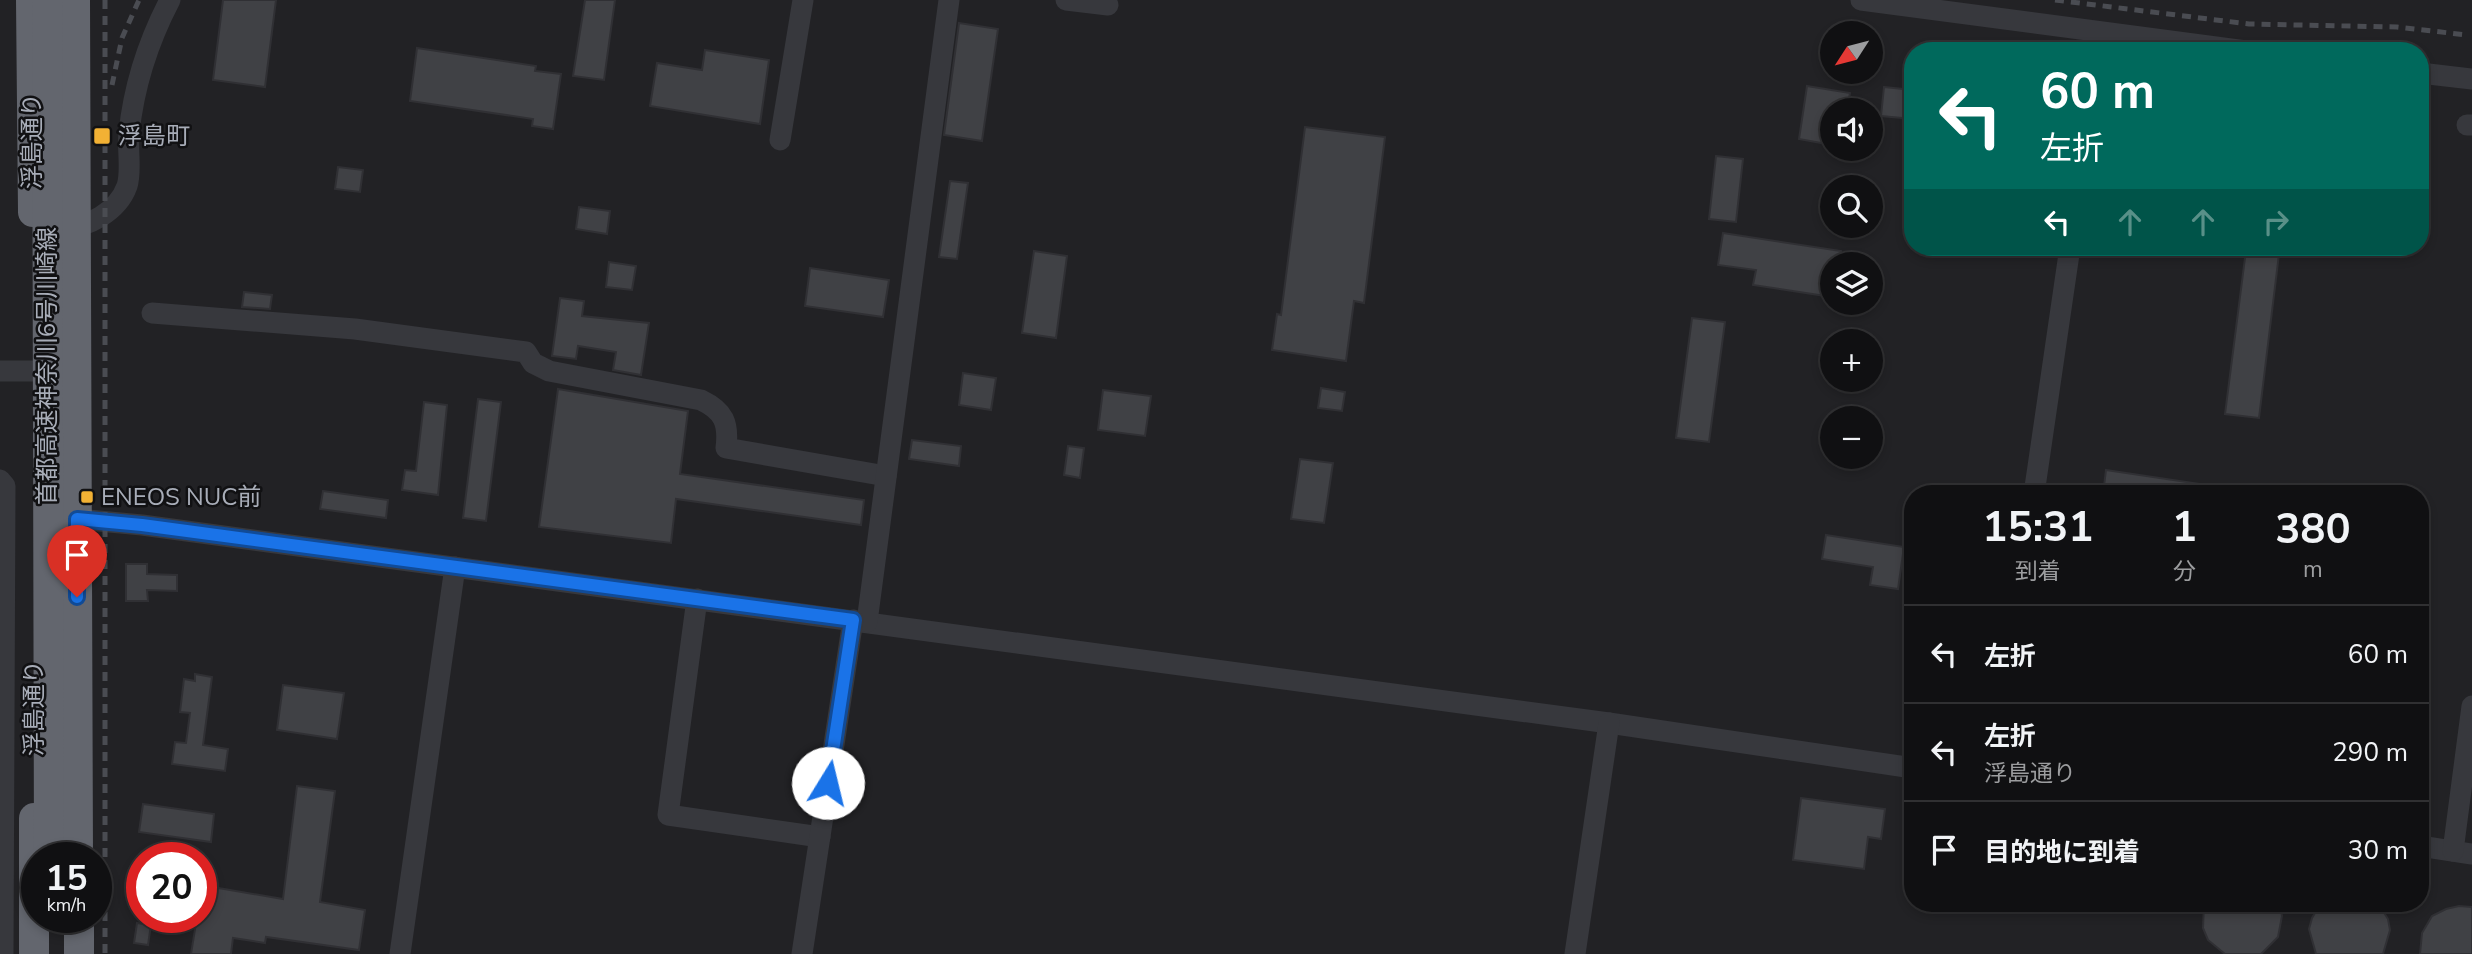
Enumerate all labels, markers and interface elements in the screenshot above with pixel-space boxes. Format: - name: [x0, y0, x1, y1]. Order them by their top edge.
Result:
- north arrow: [1820, 21, 1883, 84]
- map controls: [1820, 21, 1883, 469]
- text: 60 m: [2040, 58, 2155, 125]
- icon: left: [1925, 70, 2016, 161]
- street label: 浮島通り: [16, 93, 48, 189]
- button: sound: [1820, 98, 1883, 161]
- place label: 浮島町: [118, 120, 190, 152]
- marker: 浮島町: [92, 126, 112, 146]
- text: 左折: [2040, 127, 2104, 170]
- button: search: [1820, 175, 1883, 238]
- icon: left: [2038, 203, 2076, 241]
- icon: ahead: [2111, 203, 2149, 241]
- icon: ahead: [2184, 203, 2222, 241]
- icon: right: [2257, 203, 2295, 241]
- street label: 首都高速神奈川6号川崎線: [31, 227, 63, 505]
- button: layers: [1820, 252, 1883, 315]
- button: +: [1820, 329, 1883, 392]
- button: −: [1820, 406, 1883, 469]
- place label: ENEOS NUC前: [101, 481, 261, 513]
- marker: ENEOS NUC前: [79, 489, 95, 505]
- text: 15:31: [1982, 499, 2093, 556]
- text: 1: [2172, 499, 2197, 556]
- text: 380: [2275, 501, 2351, 558]
- pin: [47, 525, 107, 597]
- icon: arrive: [58, 536, 96, 574]
- text: m: [2303, 554, 2323, 585]
- text: 到着: [2015, 556, 2061, 587]
- text: 分: [2173, 556, 2196, 587]
- icon: left: [1925, 635, 1963, 673]
- text: 60 m: [2348, 637, 2408, 672]
- text: 左折: [1984, 639, 2036, 674]
- street label: 浮島通り: [18, 660, 50, 756]
- text: 左折: [1984, 719, 2036, 754]
- icon: left: [1925, 733, 1963, 771]
- text: 290 m: [2332, 735, 2408, 770]
- position arrow: [791, 746, 865, 820]
- text: 浮島通り: [1984, 758, 2076, 789]
- icon: arrive: [1925, 831, 1963, 869]
- text: 30 m: [2348, 833, 2408, 868]
- text: 目的地に到着: [1984, 835, 2140, 870]
- speed limit sign: 20: [126, 842, 217, 933]
- text: 15: [45, 855, 88, 902]
- text: km/h: [47, 893, 86, 917]

